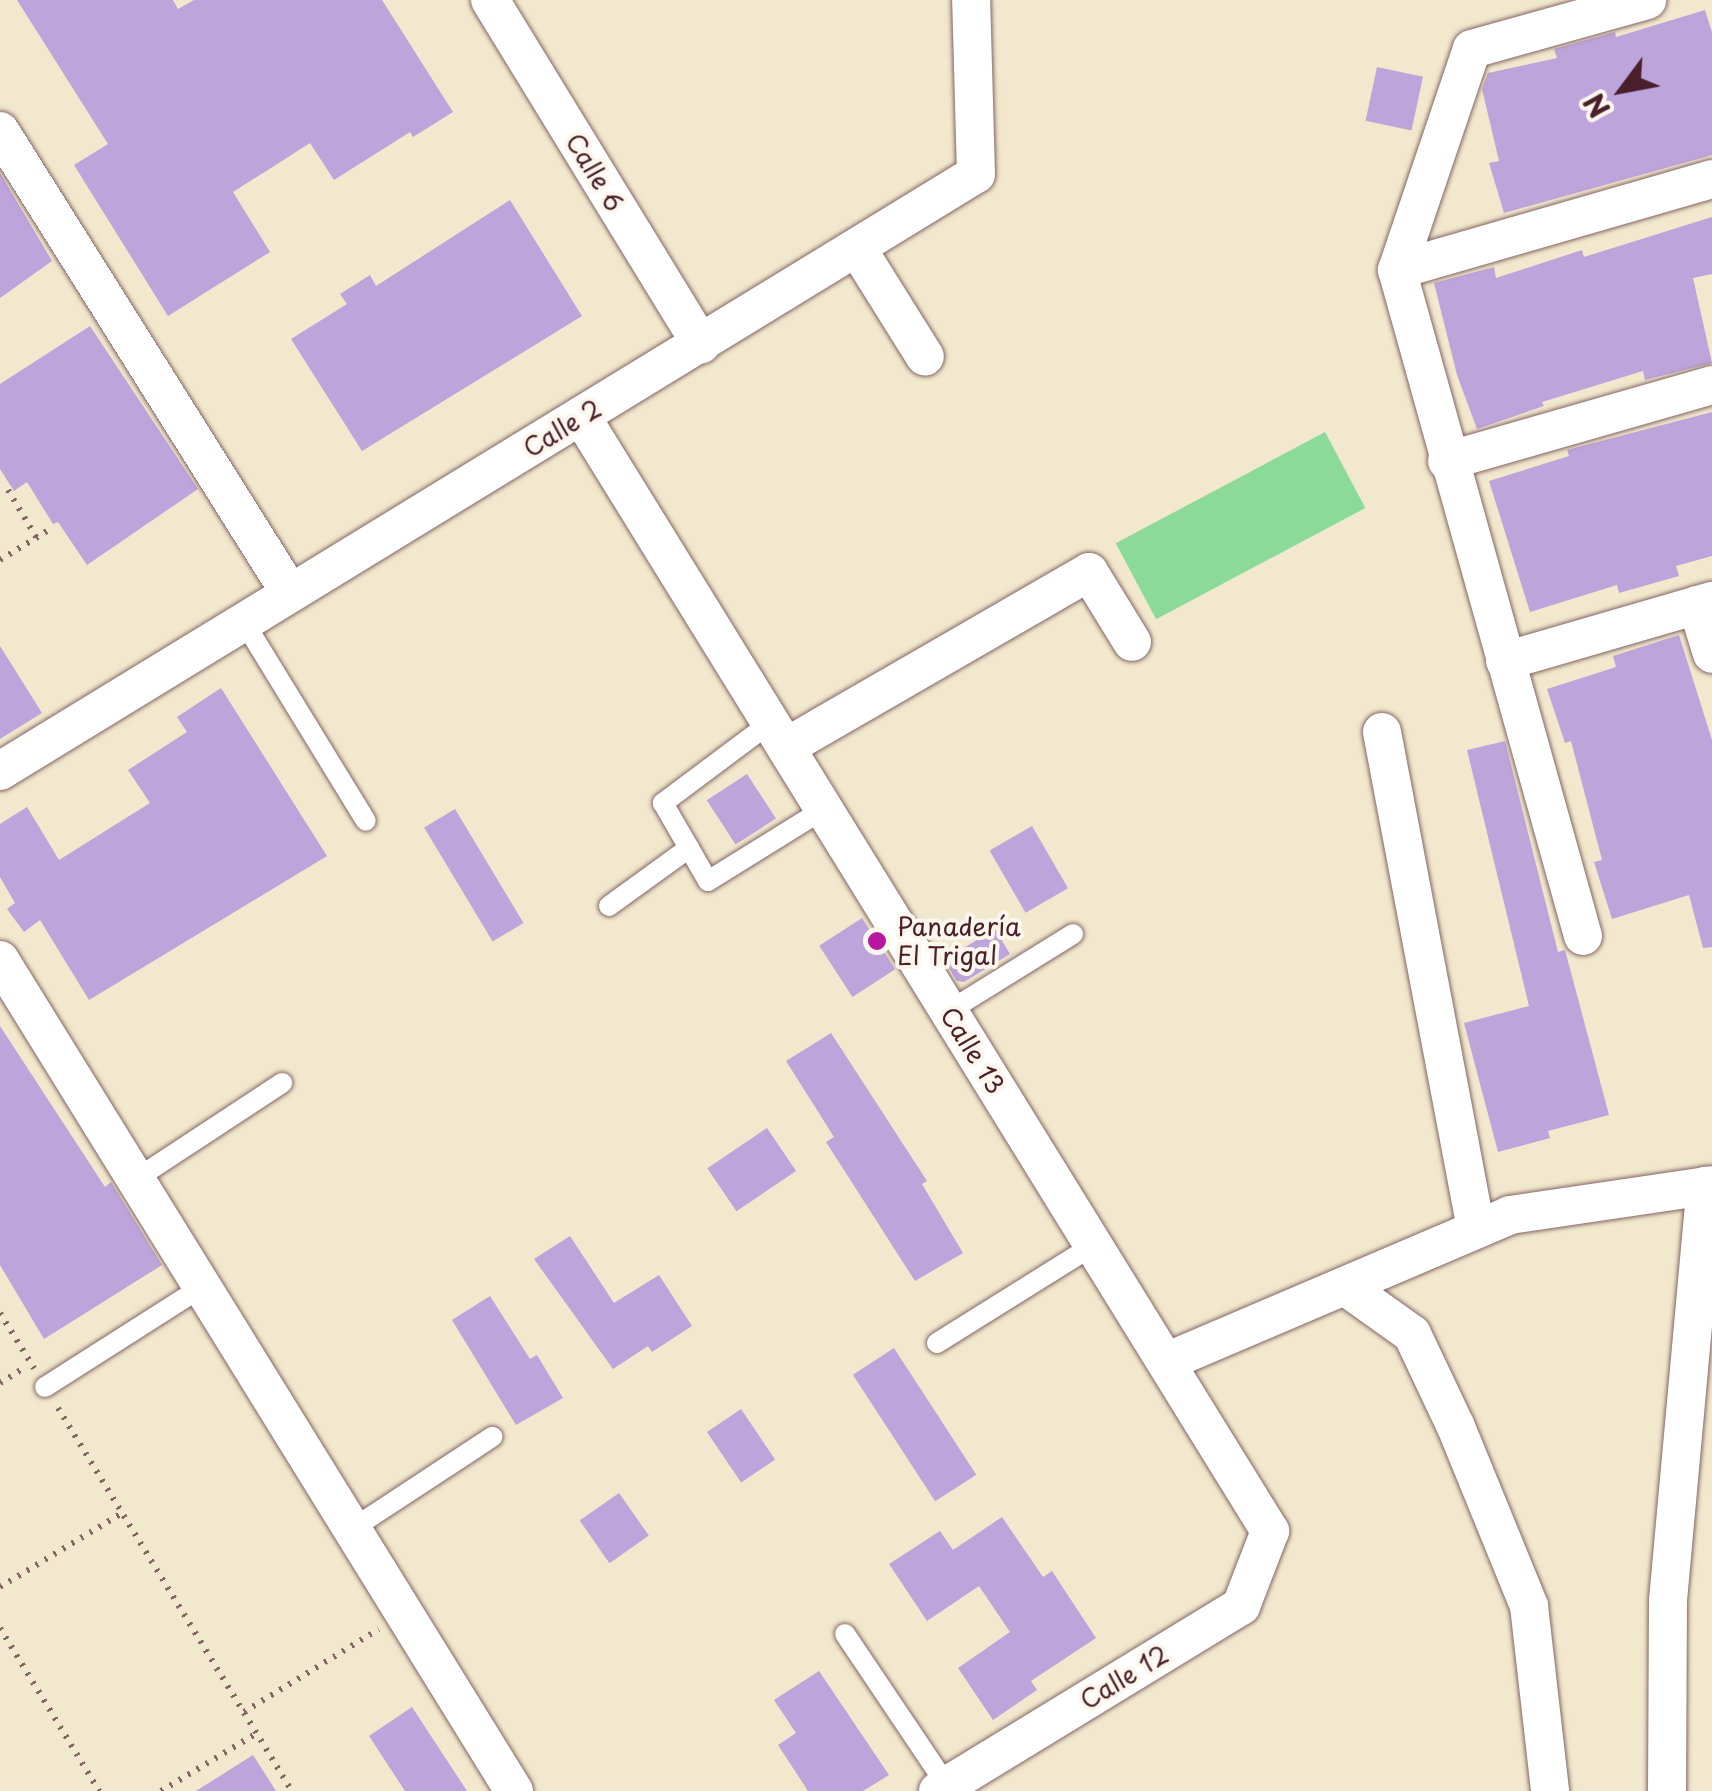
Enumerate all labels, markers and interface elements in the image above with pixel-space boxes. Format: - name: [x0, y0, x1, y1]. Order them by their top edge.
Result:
- north arrow: [1572, 40, 1672, 140]
- text: N: [1572, 85, 1620, 127]
- street label: Calle 6: [560, 127, 630, 217]
- street label: Calle 2: [517, 393, 607, 463]
- place label: Panadería El Trigal: [897, 912, 1021, 971]
- marker: Panadería El Trigal: [866, 930, 888, 952]
- street label: Calle 13: [935, 1001, 1011, 1099]
- street label: Calle 12: [1074, 1639, 1174, 1715]

